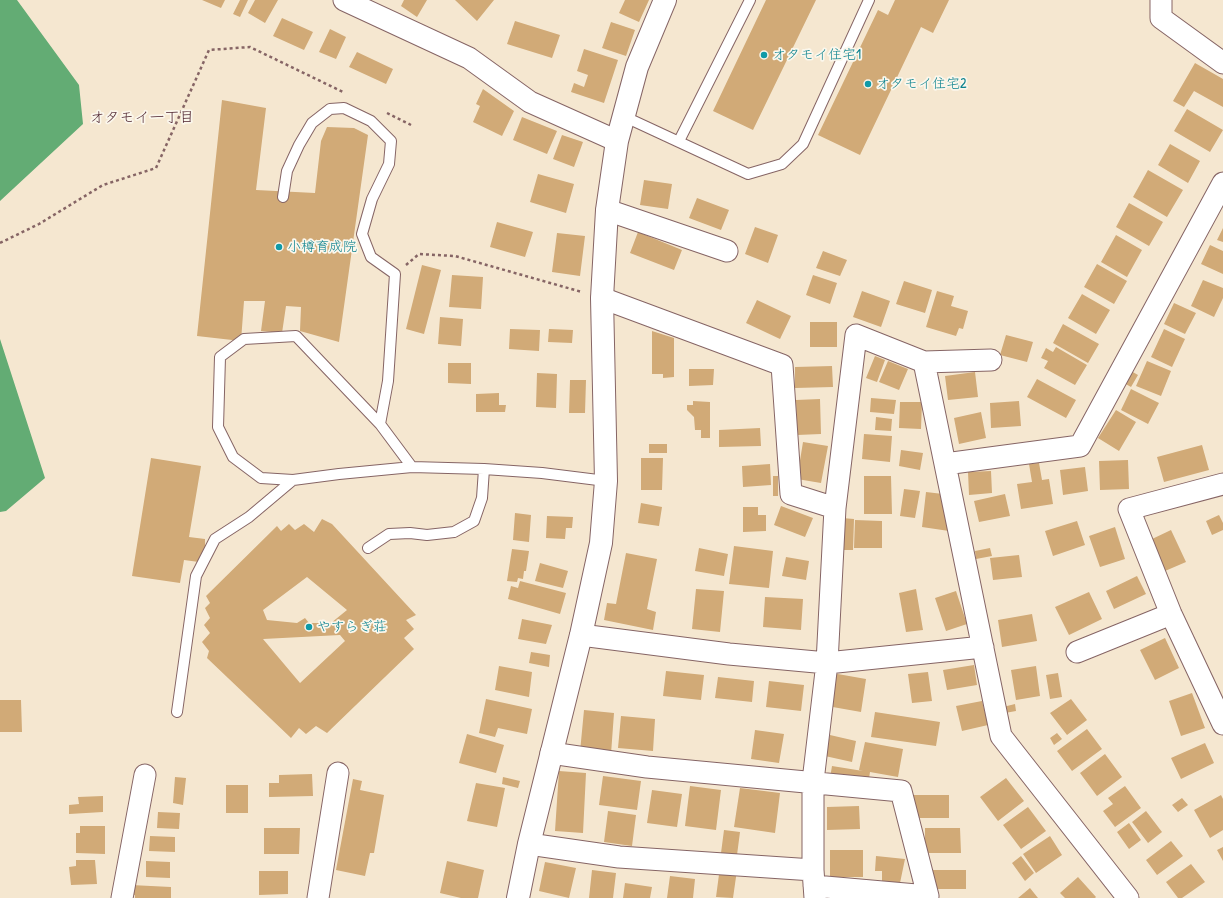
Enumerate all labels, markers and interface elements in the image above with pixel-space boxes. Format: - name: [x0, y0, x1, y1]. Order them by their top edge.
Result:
- place label: オタモイ住宅1: [772, 47, 861, 63]
- marker: オタモイ住宅1: [759, 50, 769, 60]
- place label: オタモイ住宅2: [876, 76, 967, 92]
- marker: オタモイ住宅2: [863, 79, 873, 89]
- district label: オタモイ一丁目: [90, 109, 194, 127]
- place label: 小樽育成院: [287, 239, 357, 255]
- marker: 小樽育成院: [274, 242, 284, 252]
- place label: やすらぎ荘: [317, 619, 387, 635]
- marker: やすらぎ荘: [304, 622, 314, 632]

